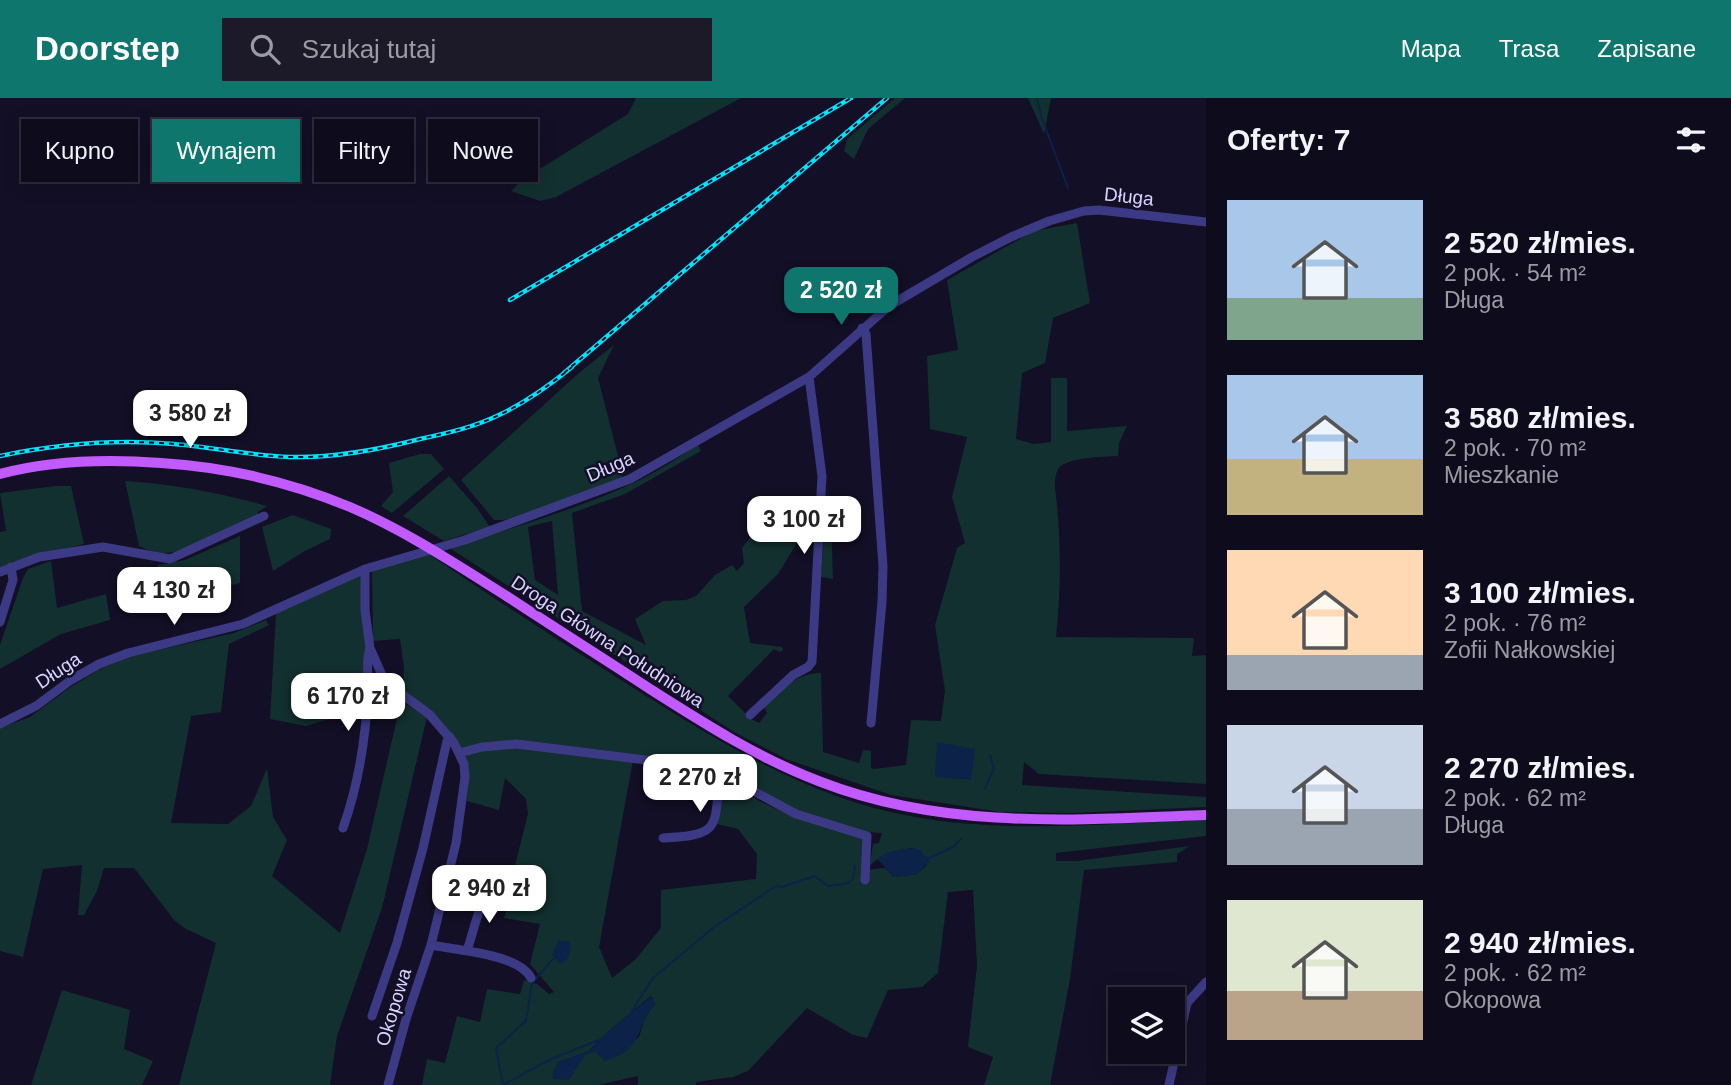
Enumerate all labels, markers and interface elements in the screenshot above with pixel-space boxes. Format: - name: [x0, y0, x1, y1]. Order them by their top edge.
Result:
- search box: [222, 18, 712, 81]
- text: Doorstep: [35, 30, 180, 67]
- icon: search: [246, 30, 284, 68]
- text: Szukaj tutaj: [302, 34, 436, 64]
- text: Mapa: [1401, 35, 1461, 62]
- text: Trasa: [1499, 35, 1559, 62]
- text: Zapisane: [1597, 35, 1696, 62]
- chip: Kupno: [21, 119, 138, 182]
- chip: Wynajem: [152, 119, 300, 182]
- chip: Filtry: [314, 119, 414, 182]
- chip: Nowe: [428, 119, 538, 182]
- icon: filters: [1672, 121, 1710, 159]
- text: Oferty: 7: [1227, 123, 1350, 156]
- street label: Długa: [1103, 183, 1155, 210]
- text: 2 520 zł/mies.: [1444, 226, 1636, 259]
- icon: home: [1283, 228, 1367, 312]
- text: 2 pok. · 54 m²: [1444, 260, 1586, 286]
- pin: 2 520 zł: [769, 268, 913, 327]
- text: 2 520 zł: [800, 277, 882, 303]
- text: Długa: [1444, 287, 1504, 313]
- pin: 3 580 zł: [118, 390, 262, 450]
- text: 3 580 zł: [149, 400, 231, 426]
- text: 3 580 zł/mies.: [1444, 401, 1636, 434]
- icon: home: [1283, 403, 1367, 487]
- text: 2 pok. · 70 m²: [1444, 435, 1586, 461]
- street label: Długa: [583, 447, 638, 486]
- text: Mieszkanie: [1444, 462, 1559, 488]
- pin: 3 100 zł: [732, 496, 876, 556]
- text: 3 100 zł: [763, 506, 845, 532]
- pin: 4 130 zł: [102, 568, 246, 627]
- street label: Droga Główna Południowa: [508, 571, 708, 712]
- text: 3 100 zł/mies.: [1444, 576, 1636, 609]
- text: 4 130 zł: [133, 577, 215, 603]
- icon: home: [1283, 578, 1367, 662]
- text: 2 pok. · 76 m²: [1444, 610, 1586, 636]
- text: Zofii Nałkowskiej: [1444, 637, 1615, 663]
- street label: Długa: [32, 648, 85, 693]
- pin: 6 170 zł: [276, 674, 420, 733]
- text: 6 170 zł: [307, 683, 389, 709]
- text: 2 270 zł/mies.: [1444, 751, 1636, 784]
- icon: home: [1283, 753, 1367, 837]
- pin: 2 270 zł: [628, 754, 772, 814]
- text: 2 270 zł: [659, 764, 741, 790]
- text: 2 pok. · 62 m²: [1444, 785, 1586, 811]
- text: Długa: [1444, 812, 1504, 838]
- pin: 2 940 zł: [417, 866, 561, 925]
- text: 2 940 zł: [448, 875, 530, 901]
- text: 2 940 zł/mies.: [1444, 926, 1636, 959]
- icon: home: [1283, 928, 1367, 1012]
- text: 2 pok. · 62 m²: [1444, 960, 1586, 986]
- street label: Okopowa: [372, 965, 415, 1049]
- map controls: [1108, 987, 1185, 1064]
- button: layers: [1108, 987, 1185, 1064]
- text: Okopowa: [1444, 987, 1541, 1013]

